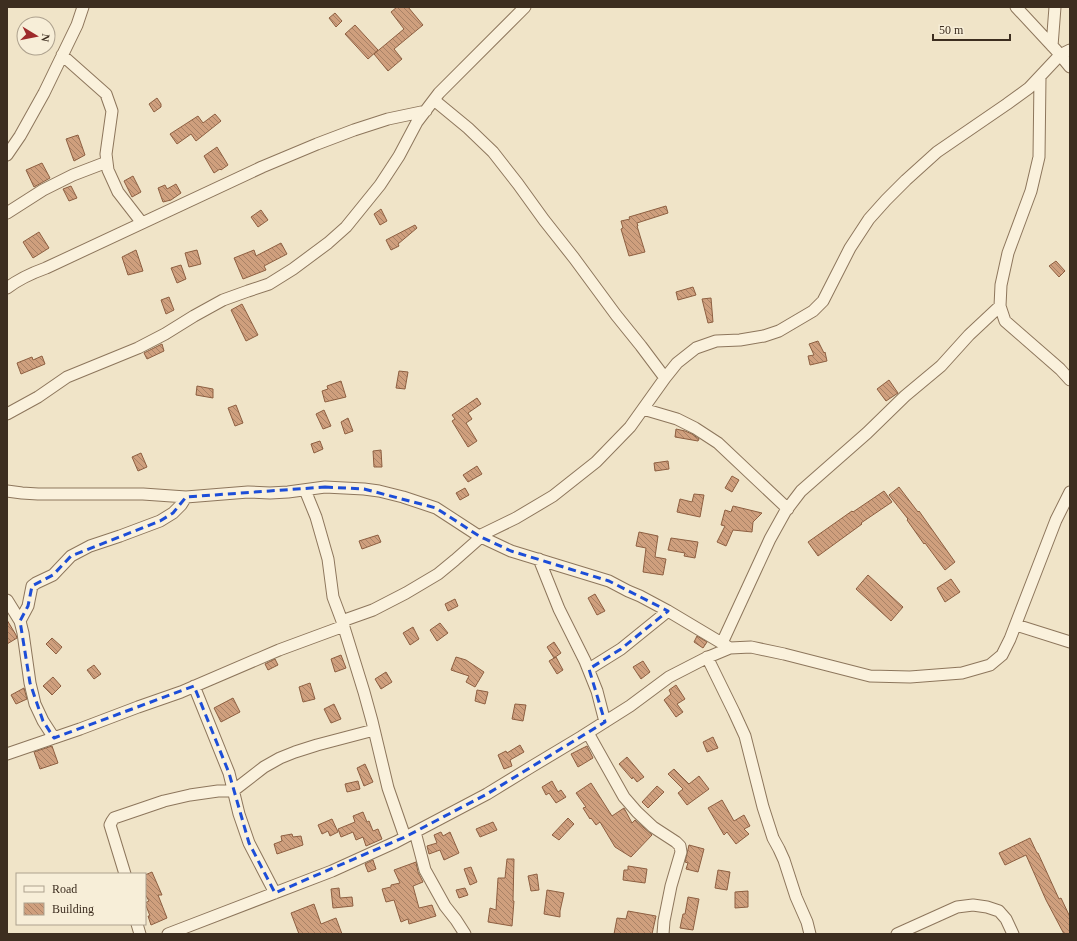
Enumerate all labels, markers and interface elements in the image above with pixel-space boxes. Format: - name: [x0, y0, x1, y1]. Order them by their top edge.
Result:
- north arrow: [16, 16, 56, 56]
- scale bar: [933, 16, 1010, 42]
- text: 50 m: [939, 23, 964, 37]
- text: N: [39, 33, 52, 43]
- legend: [16, 873, 146, 925]
- text: Road: [52, 882, 77, 896]
- text: Building: [52, 902, 94, 916]

